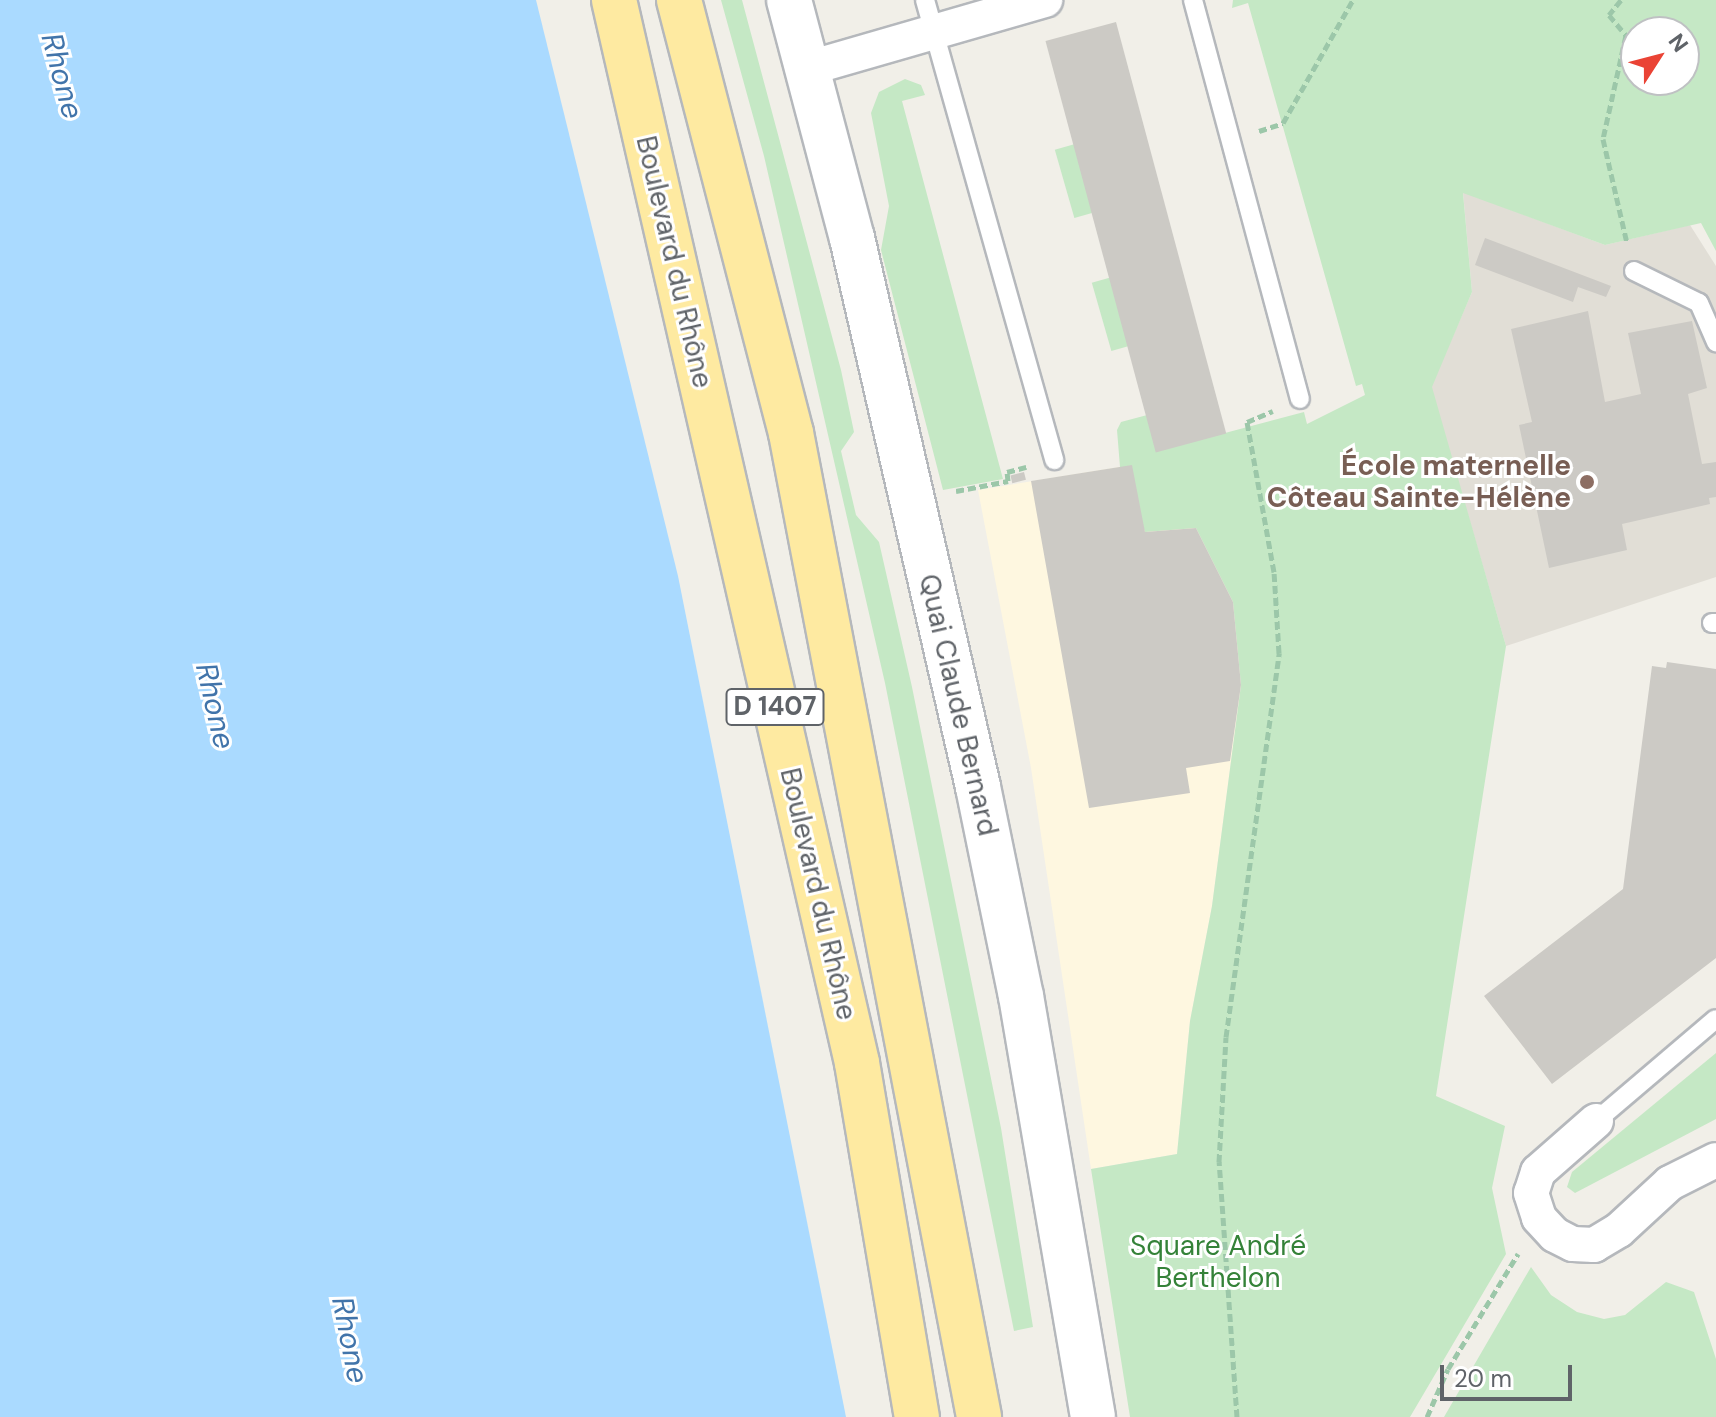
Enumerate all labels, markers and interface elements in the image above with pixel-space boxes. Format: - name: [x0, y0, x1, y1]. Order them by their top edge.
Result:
- north arrow: [1620, 16, 1700, 96]
- text: N: [1662, 28, 1695, 58]
- water label: Rhone: [33, 29, 91, 123]
- street label: Boulevard du Rhône: [629, 133, 719, 391]
- place label: École maternelle Côteau Sainte-Hélène: [1267, 449, 1571, 515]
- marker: École maternelle Côteau Sainte-Hélène: [1578, 473, 1596, 491]
- street label: Quai Claude Bernard: [912, 571, 1004, 839]
- water label: Rhone: [188, 659, 242, 753]
- road number: D 1407: [725, 685, 825, 729]
- street label: Boulevard du Rhône: [773, 765, 863, 1023]
- park label: Square André Berthelon: [1130, 1229, 1306, 1295]
- water label: Rhone: [324, 1294, 376, 1386]
- scale bar: [1444, 1349, 1576, 1399]
- text: 20 m: [1454, 1363, 1512, 1394]

